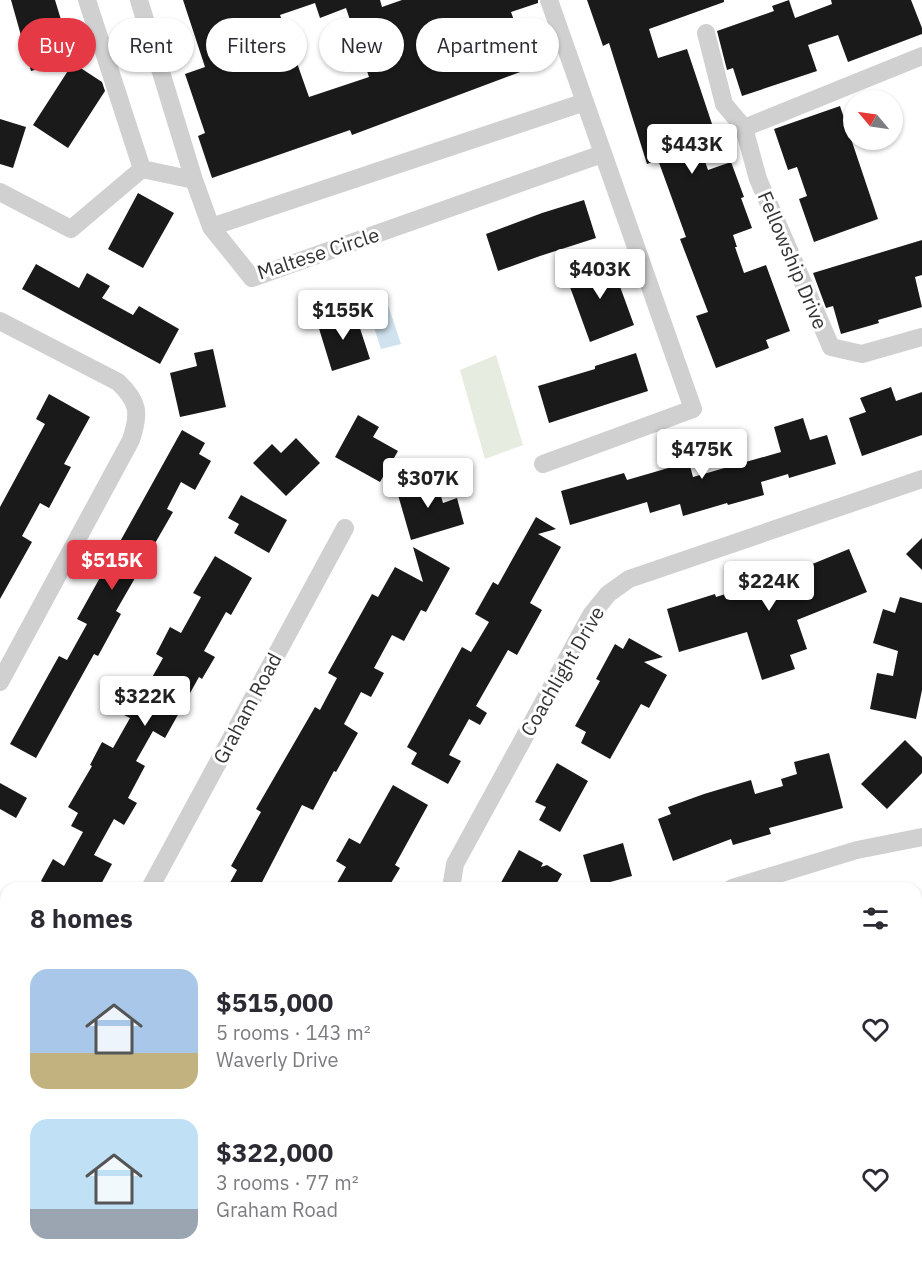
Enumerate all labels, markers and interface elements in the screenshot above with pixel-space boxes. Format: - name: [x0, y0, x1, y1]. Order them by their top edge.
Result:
- chip: Buy: [18, 18, 96, 72]
- chip: Rent: [108, 18, 194, 72]
- chip: Filters: [206, 18, 307, 72]
- chip: New: [319, 18, 404, 72]
- chip: Apartment: [416, 18, 559, 72]
- north arrow: [843, 90, 903, 150]
- map controls: [843, 90, 903, 150]
- pin: $443K: [650, 124, 734, 175]
- text: $443K: [661, 130, 723, 157]
- street label: Fellowship Drive: [752, 187, 834, 333]
- street label: Maltese Circle: [254, 221, 382, 285]
- pin: $403K: [558, 249, 642, 300]
- text: $403K: [569, 255, 631, 282]
- pin: $155K: [301, 290, 385, 341]
- text: $155K: [312, 296, 374, 323]
- pin: $475K: [660, 429, 744, 480]
- text: $475K: [671, 435, 733, 462]
- pin: $307K: [386, 458, 470, 509]
- text: $307K: [397, 464, 459, 491]
- pin: $515K: [70, 540, 154, 591]
- text: $515K: [81, 546, 143, 573]
- pin: $224K: [727, 561, 811, 612]
- text: $224K: [738, 567, 800, 594]
- street label: Coachlight Drive: [514, 601, 610, 741]
- street label: Graham Road: [206, 648, 288, 768]
- pin: $322K: [103, 676, 187, 727]
- text: $322K: [114, 682, 176, 709]
- text: 8 homes: [30, 901, 133, 935]
- icon: filters: [859, 902, 892, 935]
- text: $515,000: [216, 985, 333, 1019]
- icon: home: [78, 993, 150, 1065]
- icon: heart: [859, 1013, 892, 1046]
- text: 5 rooms · 143 m²: [216, 1019, 371, 1046]
- text: Waverly Drive: [216, 1046, 339, 1073]
- text: $322,000: [216, 1135, 333, 1169]
- icon: home: [78, 1143, 150, 1215]
- icon: heart: [859, 1163, 892, 1196]
- text: 3 rooms · 77 m²: [216, 1169, 359, 1196]
- text: Graham Road: [216, 1196, 338, 1223]

